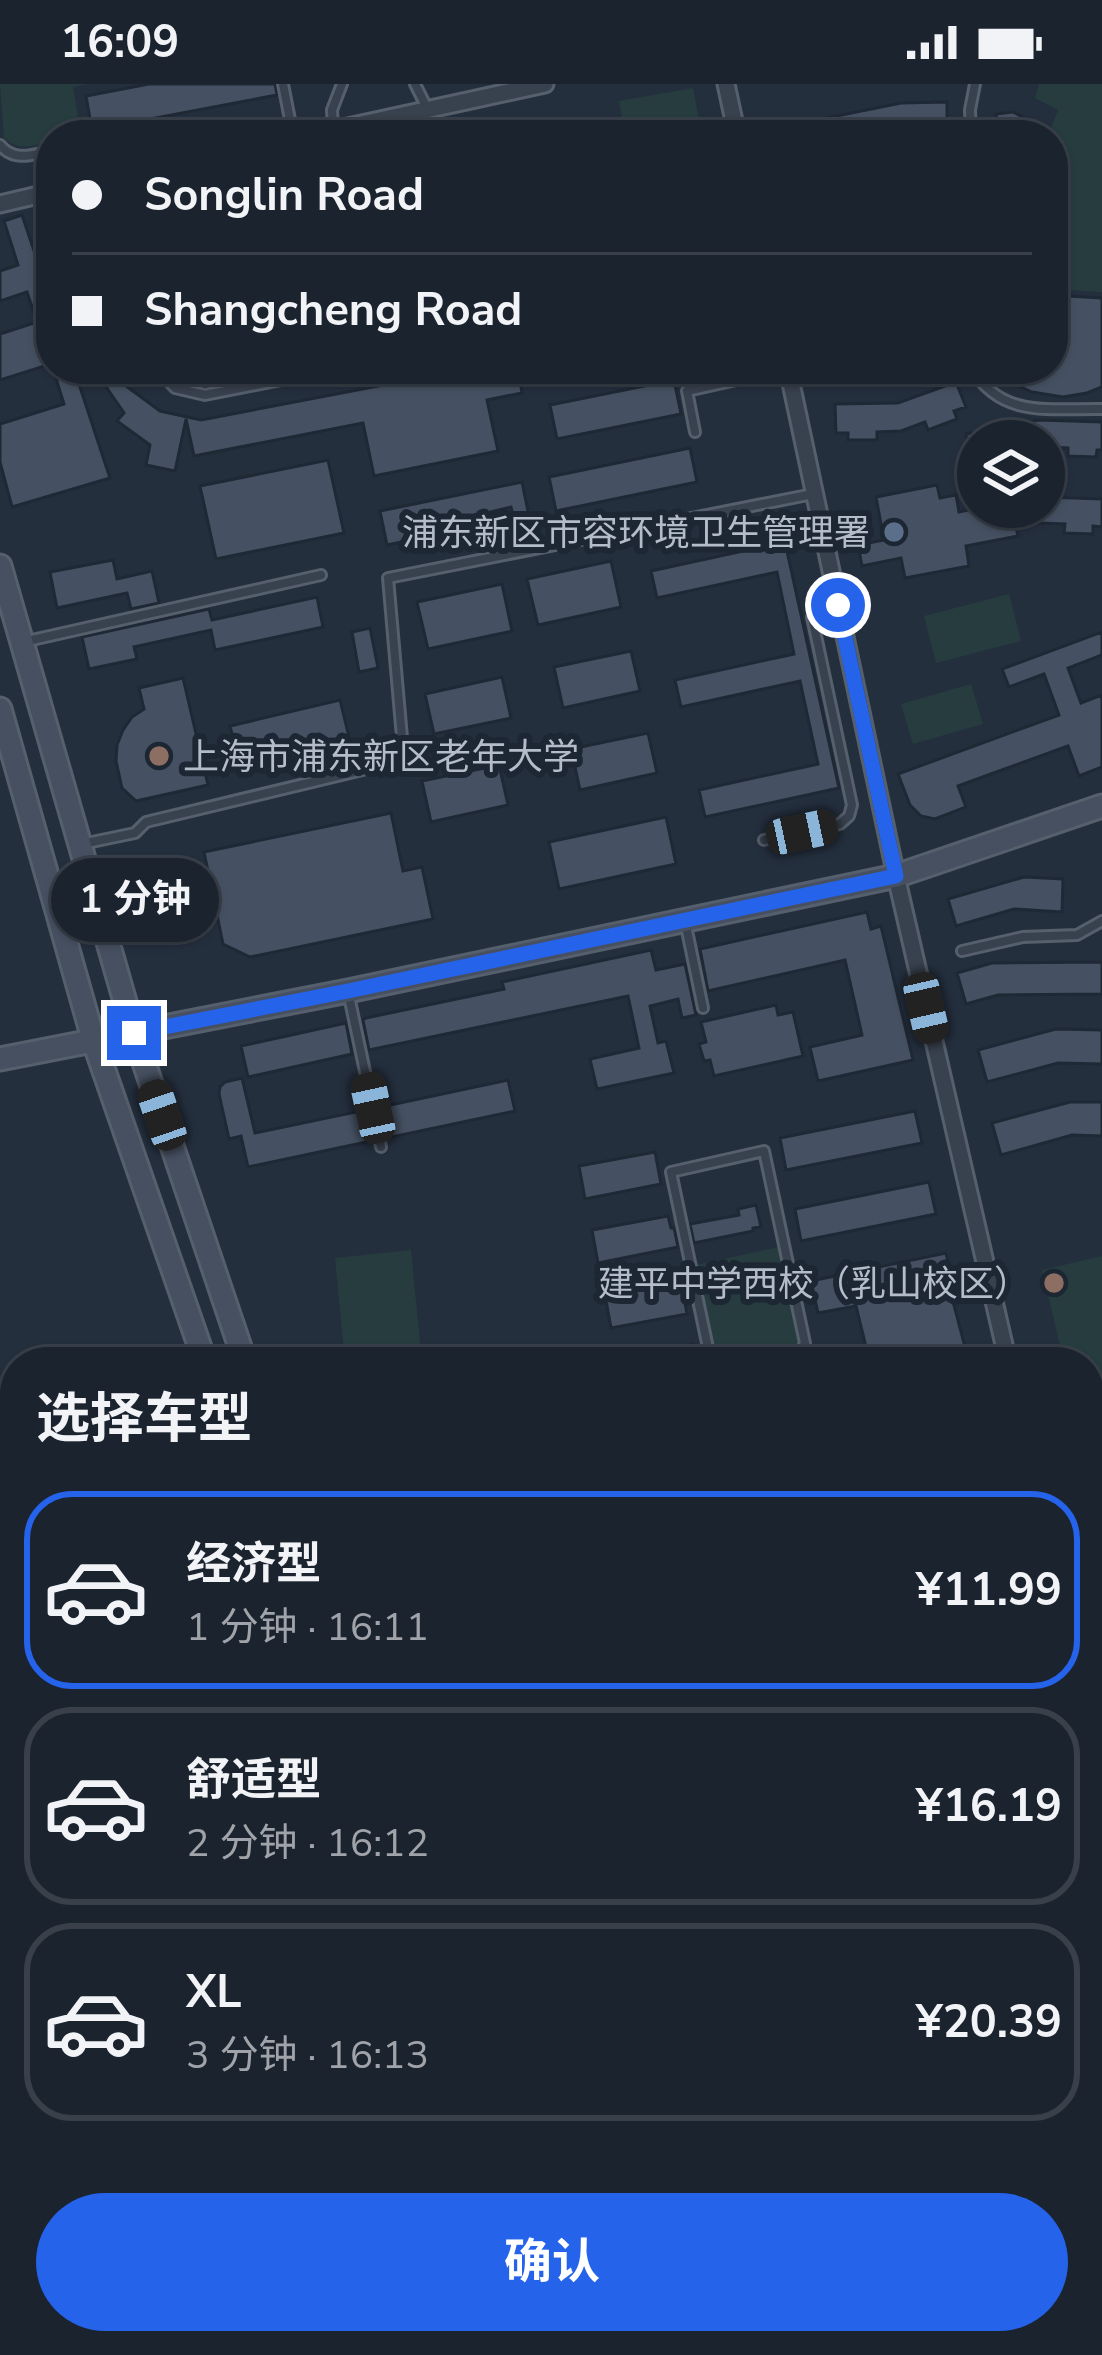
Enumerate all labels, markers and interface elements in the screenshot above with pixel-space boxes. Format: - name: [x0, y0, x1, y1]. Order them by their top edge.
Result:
- text: 16:09: [60, 12, 179, 73]
- text: Songlin Road: [144, 165, 424, 226]
- text: Shangcheng Road: [144, 280, 522, 341]
- map controls: [957, 420, 1065, 528]
- button: layers: [957, 420, 1065, 528]
- place label: 浦东新区市容环境卫生管理署: [402, 509, 870, 558]
- marker: 浦东新区市容环境卫生管理署: [881, 519, 907, 545]
- route start: [811, 578, 865, 632]
- place label: 上海市浦东新区老年大学: [183, 733, 579, 782]
- marker: 上海市浦东新区老年大学: [146, 743, 172, 769]
- car: [763, 807, 841, 857]
- callout: 1 分钟: [50, 859, 218, 943]
- text: 1 分钟: [79, 873, 191, 926]
- car: [900, 969, 952, 1047]
- route end: [107, 1006, 161, 1060]
- car: [348, 1069, 398, 1147]
- car: [133, 1075, 191, 1155]
- place label: 建平中学西校（乳山校区）: [598, 1260, 1030, 1309]
- marker: 建平中学西校（乳山校区）: [1041, 1270, 1067, 1296]
- text: 选择车型: [36, 1382, 252, 1456]
- text: 经济型: [186, 1534, 321, 1595]
- icon: car: [42, 1536, 150, 1644]
- text: ¥11.99: [916, 1560, 1062, 1621]
- text: 1 分钟 · 16:11: [186, 1601, 429, 1654]
- text: 舒适型: [186, 1750, 321, 1811]
- icon: car: [42, 1752, 150, 1860]
- text: ¥16.19: [916, 1776, 1062, 1837]
- text: 2 分钟 · 16:12: [186, 1817, 429, 1870]
- text: XL: [186, 1962, 242, 2023]
- icon: car: [42, 1968, 150, 2076]
- text: ¥20.39: [916, 1992, 1062, 2053]
- text: 3 分钟 · 16:13: [186, 2029, 429, 2082]
- button: 确认: [36, 2193, 1068, 2331]

